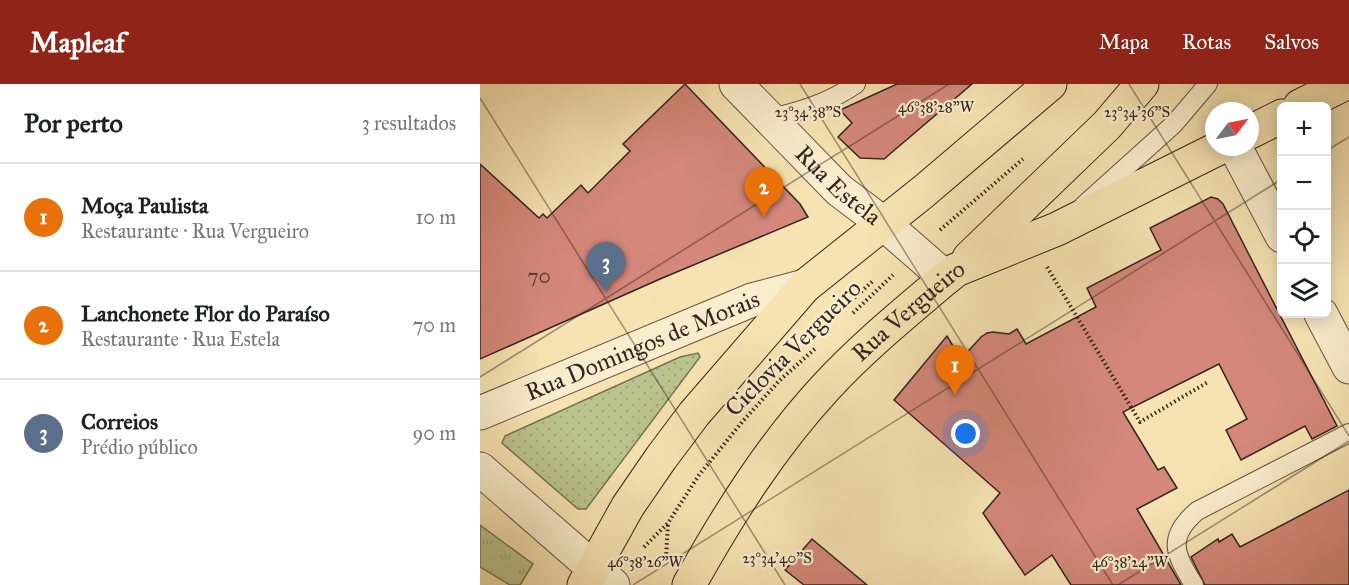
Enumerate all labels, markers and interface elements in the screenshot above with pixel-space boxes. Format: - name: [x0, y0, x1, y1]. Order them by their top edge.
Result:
- text: Mapleaf: [30, 25, 125, 60]
- text: Mapa: [1099, 29, 1149, 55]
- text: Rotas: [1182, 29, 1231, 55]
- text: Salvos: [1264, 29, 1319, 55]
- text: 46°38'28"W: [898, 98, 975, 116]
- north arrow: [1205, 102, 1259, 156]
- map controls: [1277, 102, 1331, 318]
- button: +: [1277, 102, 1331, 156]
- text: 23°34'38"S: [775, 103, 841, 121]
- text: 23°34'36"S: [1104, 103, 1170, 121]
- text: Por perto: [24, 107, 123, 139]
- text: 3 resultados: [362, 111, 456, 135]
- street label: Rua Estela: [789, 139, 888, 232]
- button: −: [1277, 156, 1331, 210]
- pin: 2: [744, 168, 784, 217]
- text: Moça Paulista: [81, 192, 208, 219]
- text: 1: [40, 205, 47, 229]
- text: 10 m: [415, 205, 456, 229]
- button: locate: [1277, 210, 1331, 264]
- text: Restaurante · Rua Vergueiro: [81, 219, 309, 243]
- pin: 3: [586, 242, 626, 292]
- street label: Rua Vergueiro: [845, 253, 969, 368]
- house number: 70: [527, 263, 551, 289]
- button: layers: [1277, 264, 1331, 318]
- street label: Ciclovia Vergueiro: [718, 273, 868, 423]
- street label: Rua Domingos de Morais: [521, 284, 763, 408]
- text: Lanchonete Flor do Paraíso: [81, 300, 330, 327]
- text: 2: [39, 313, 48, 337]
- text: 70 m: [413, 313, 456, 337]
- text: Restaurante · Rua Estela: [81, 327, 280, 351]
- pin: 1: [936, 346, 974, 395]
- text: Correios: [81, 408, 158, 435]
- your location: [951, 419, 980, 448]
- text: 3: [40, 421, 48, 445]
- text: 90 m: [413, 421, 456, 445]
- text: Prédio público: [81, 435, 198, 459]
- text: 23°34'40"S: [742, 549, 812, 567]
- text: 46°38'26"W: [607, 553, 684, 571]
- text: 46°38'24"W: [1092, 553, 1169, 571]

